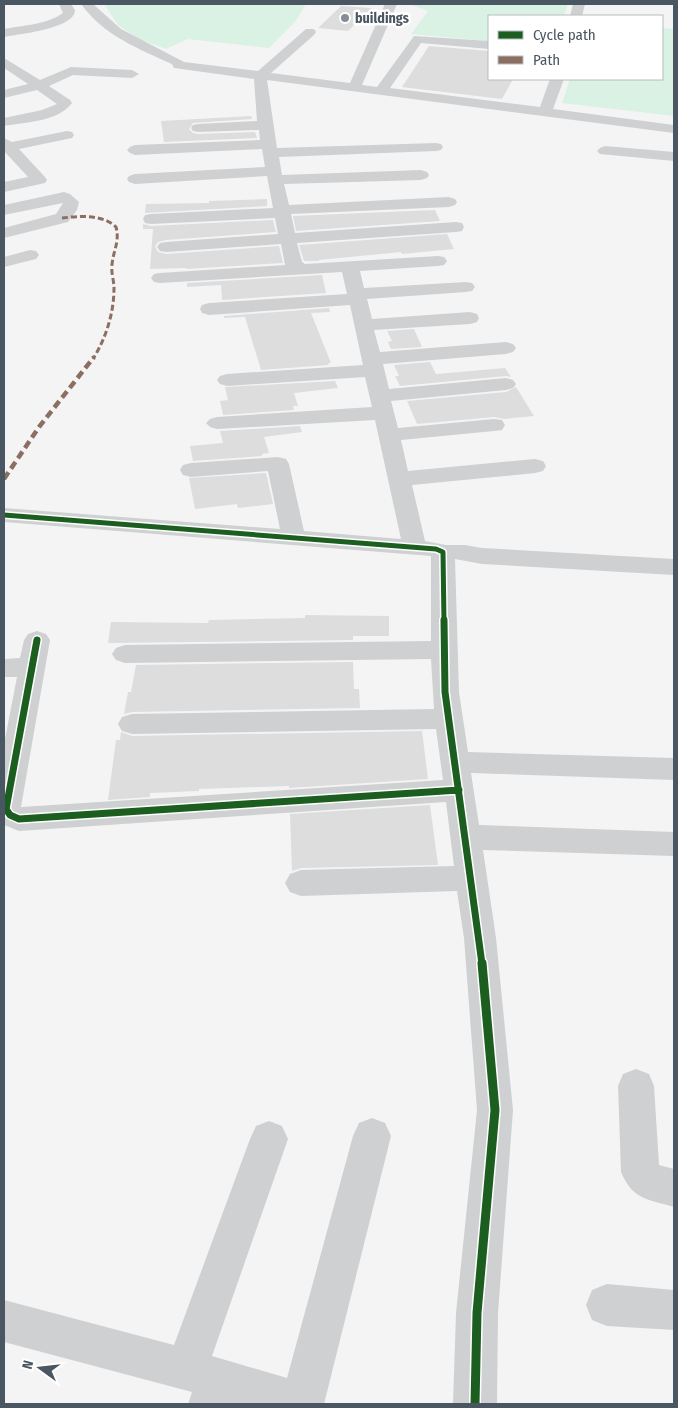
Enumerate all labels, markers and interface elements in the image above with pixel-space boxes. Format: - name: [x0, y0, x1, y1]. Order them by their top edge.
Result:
- place label: buildings: [355, 10, 409, 27]
- marker: buildings: [339, 12, 351, 24]
- legend: [488, 15, 663, 80]
- text: Cycle path: [533, 26, 596, 44]
- text: Path: [533, 51, 560, 69]
- north arrow: [15, 1343, 65, 1393]
- text: N: [19, 1359, 37, 1371]

